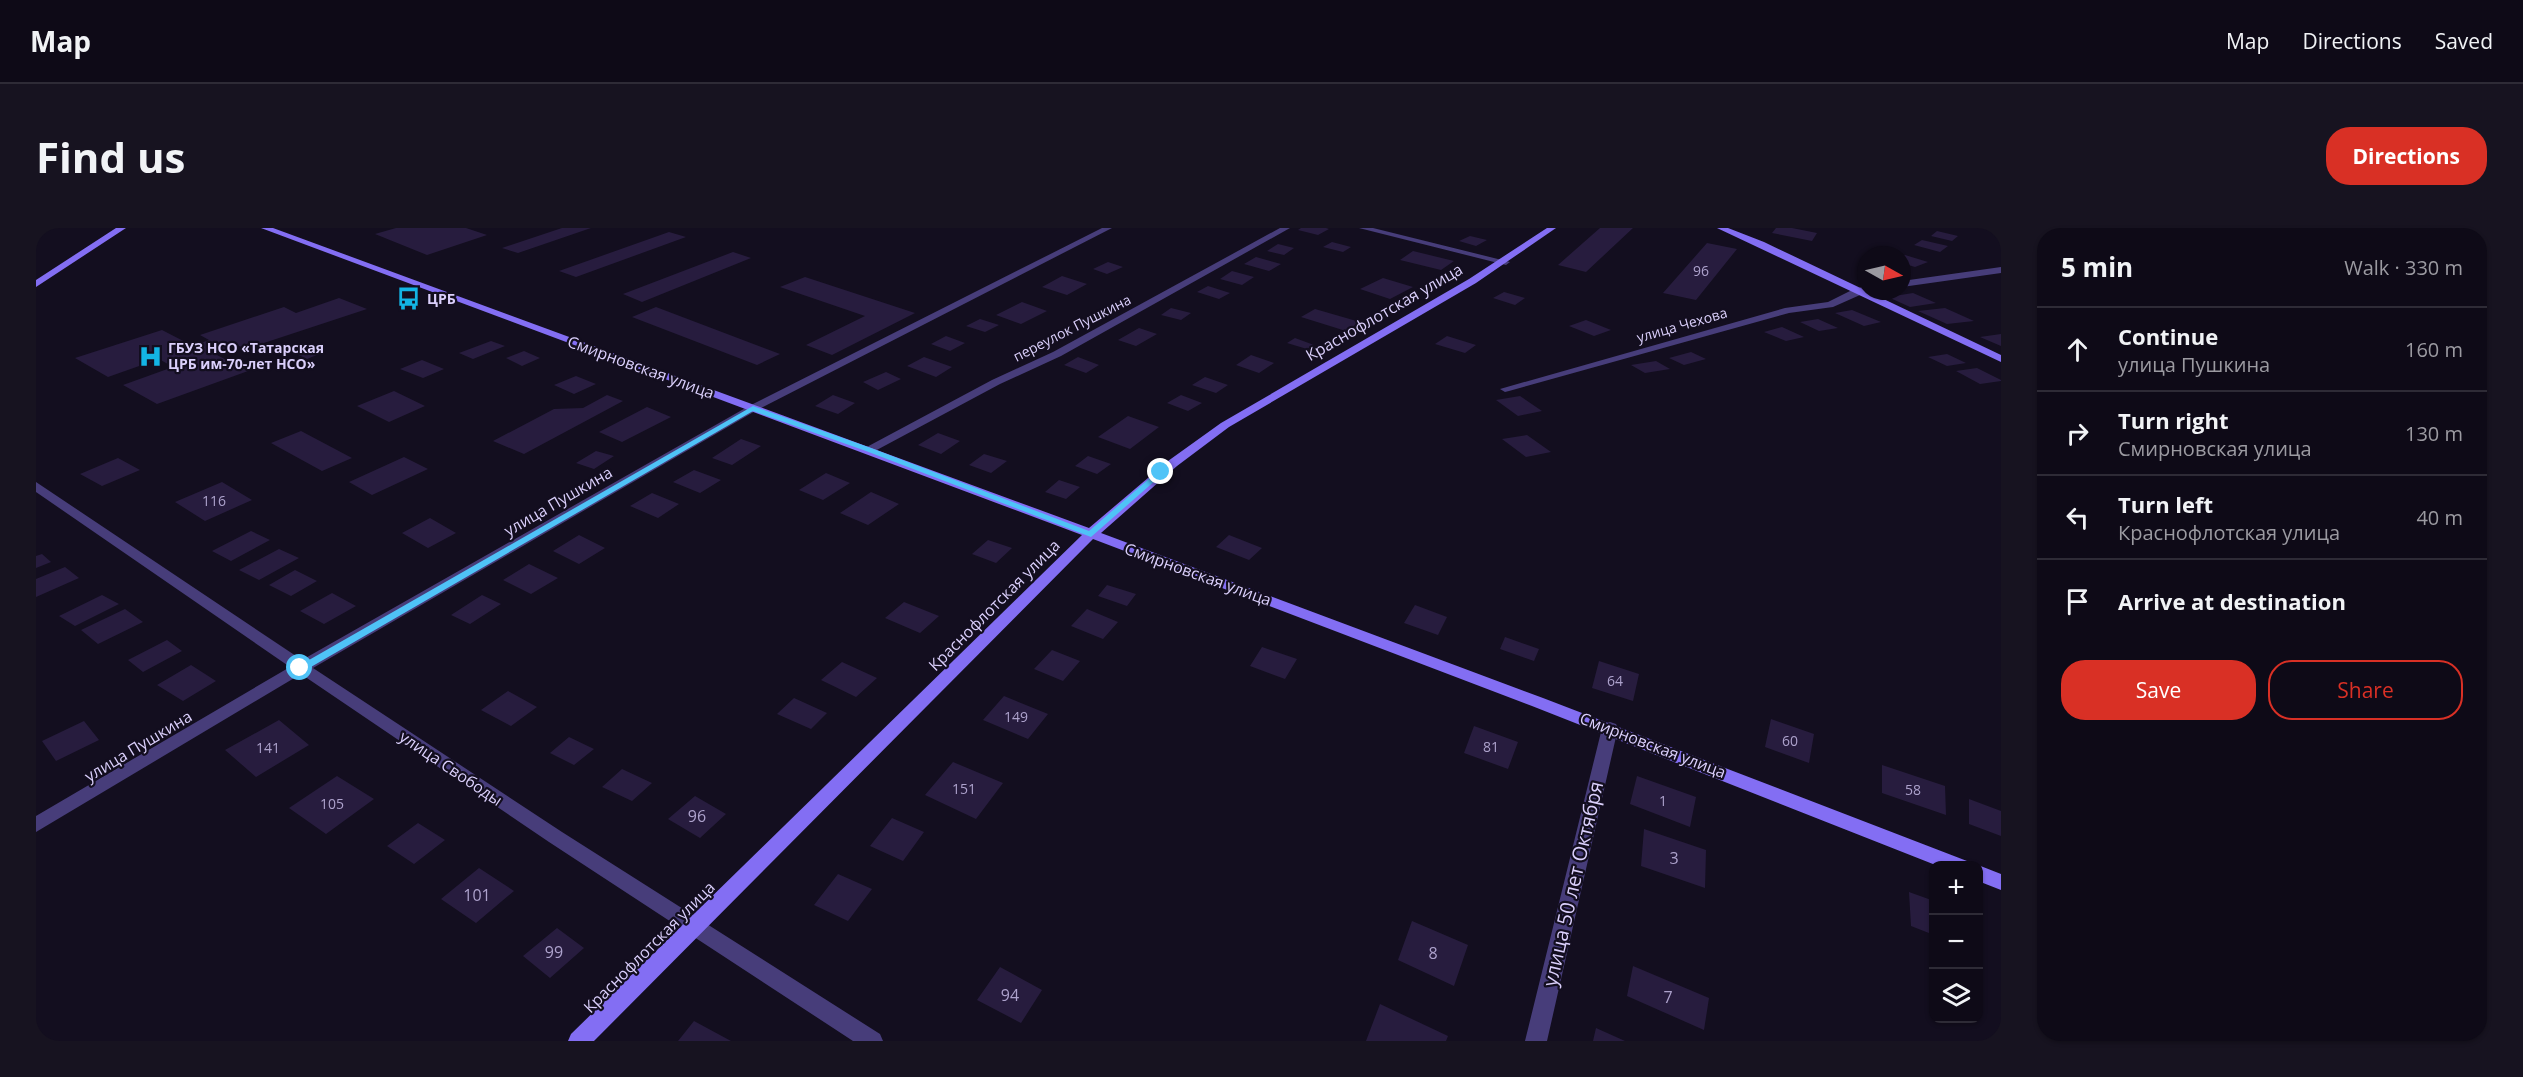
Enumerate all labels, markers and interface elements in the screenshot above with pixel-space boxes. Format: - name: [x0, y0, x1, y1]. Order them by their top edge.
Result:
- text: Map: [30, 22, 91, 60]
- text: Map: [2226, 27, 2269, 55]
- text: Directions: [2302, 27, 2402, 55]
- text: Saved: [2435, 27, 2493, 55]
- button: Directions: [2326, 127, 2487, 185]
- text: Find us: [36, 128, 185, 185]
- north arrow: [1857, 246, 1911, 300]
- text: 5 min: [2061, 249, 2133, 285]
- text: Walk · 330 m: [2344, 254, 2463, 281]
- street label: Краснофлотская улица: [1302, 258, 1466, 366]
- house number: 96: [1693, 261, 1709, 280]
- bus stop icon: ЦРБ: [396, 286, 422, 312]
- place label: ЦРБ: [427, 289, 456, 308]
- street label: переулок Пушкина: [1010, 290, 1134, 365]
- street label: улица Чехова: [1634, 303, 1729, 347]
- text: Continue: [2118, 321, 2218, 351]
- street label: Смирновская улица: [565, 330, 717, 404]
- icon: ahead: [2061, 333, 2094, 366]
- text: 160 m: [2405, 336, 2463, 363]
- place label: ГБУЗ НСО «Татарская ЦРБ им-70-лет НСО»: [168, 338, 324, 373]
- hospital icon: ГБУЗ НСО «Татарская ЦРБ им-70-лет НСО»: [137, 343, 163, 369]
- text: улица Пушкина: [2118, 351, 2270, 378]
- text: Turn right: [2118, 405, 2229, 435]
- icon: right: [2061, 417, 2094, 450]
- text: 130 m: [2405, 420, 2463, 447]
- text: Смирновская улица: [2118, 435, 2312, 462]
- route end: [1147, 458, 1173, 484]
- street label: улица Пушкина: [500, 461, 616, 541]
- text: Turn left: [2118, 489, 2213, 519]
- house number: 116: [202, 491, 226, 510]
- icon: left: [2061, 501, 2094, 534]
- text: 40 m: [2416, 504, 2463, 531]
- text: Краснофлотская улица: [2118, 519, 2340, 546]
- street label: Краснофлотская улица: [923, 534, 1065, 676]
- street label: Смирновская улица: [1122, 537, 1274, 611]
- icon: arrive: [2061, 585, 2094, 618]
- text: Arrive at destination: [2118, 586, 2346, 616]
- route start: [286, 654, 312, 680]
- button: Save: [2061, 660, 2256, 720]
- button: Share: [2268, 660, 2463, 720]
- house number: 64: [1607, 671, 1623, 690]
- street label: улица Пушкина: [80, 705, 196, 787]
- house number: 149: [1004, 707, 1028, 726]
- street label: Смирновская улица: [1577, 707, 1729, 783]
- street label: улица Свободы: [395, 725, 507, 811]
- house number: 60: [1782, 731, 1798, 750]
- house number: 81: [1483, 737, 1499, 756]
- house number: 141: [256, 738, 280, 757]
- house number: 151: [952, 779, 976, 798]
- street label: улица 50 лет Октября: [1536, 779, 1609, 989]
- house number: 58: [1905, 780, 1921, 799]
- house number: 1: [1659, 791, 1667, 810]
- house number: 105: [320, 794, 344, 813]
- house number: 96: [688, 805, 706, 827]
- house number: 3: [1669, 847, 1679, 869]
- map controls: [1929, 861, 1983, 1023]
- button: +: [1929, 861, 1983, 915]
- street label: Краснофлотская улица: [578, 876, 720, 1018]
- house number: 101: [463, 884, 491, 906]
- button: −: [1929, 915, 1983, 969]
- house number: 99: [545, 941, 563, 963]
- house number: 8: [1428, 942, 1438, 964]
- button: layers: [1929, 969, 1983, 1023]
- house number: 94: [1001, 984, 1019, 1006]
- house number: 7: [1663, 986, 1673, 1008]

